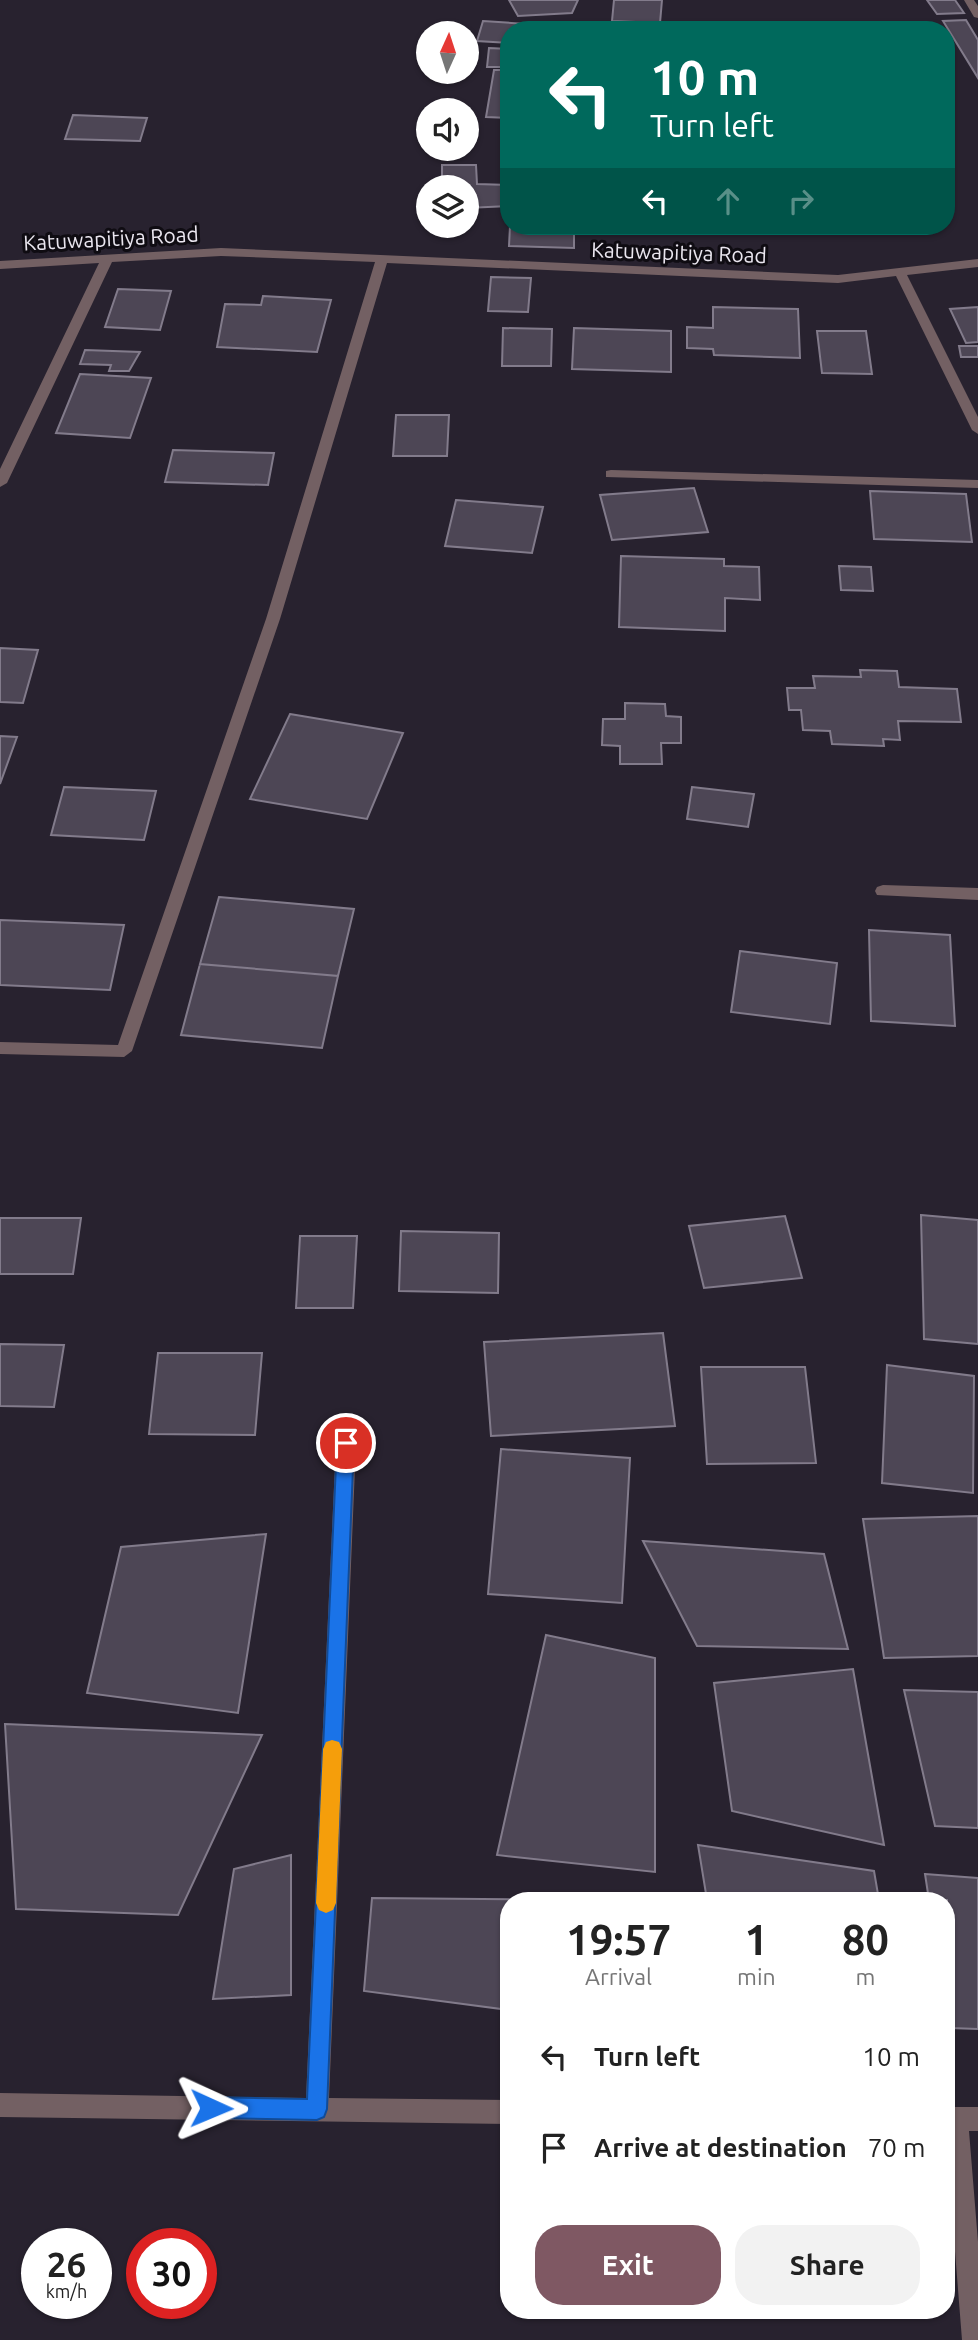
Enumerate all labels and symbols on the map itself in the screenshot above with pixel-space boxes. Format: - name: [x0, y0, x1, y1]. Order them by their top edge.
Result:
- north arrow: [416, 21, 480, 84]
- street label: Katuwapitiya Road: [23, 221, 199, 255]
- street label: Katuwapitiya Road: [591, 237, 767, 267]
- pin: [316, 1413, 376, 1473]
- position arrow: [174, 2071, 248, 2145]
- speed limit sign: 30: [126, 2228, 217, 2319]

